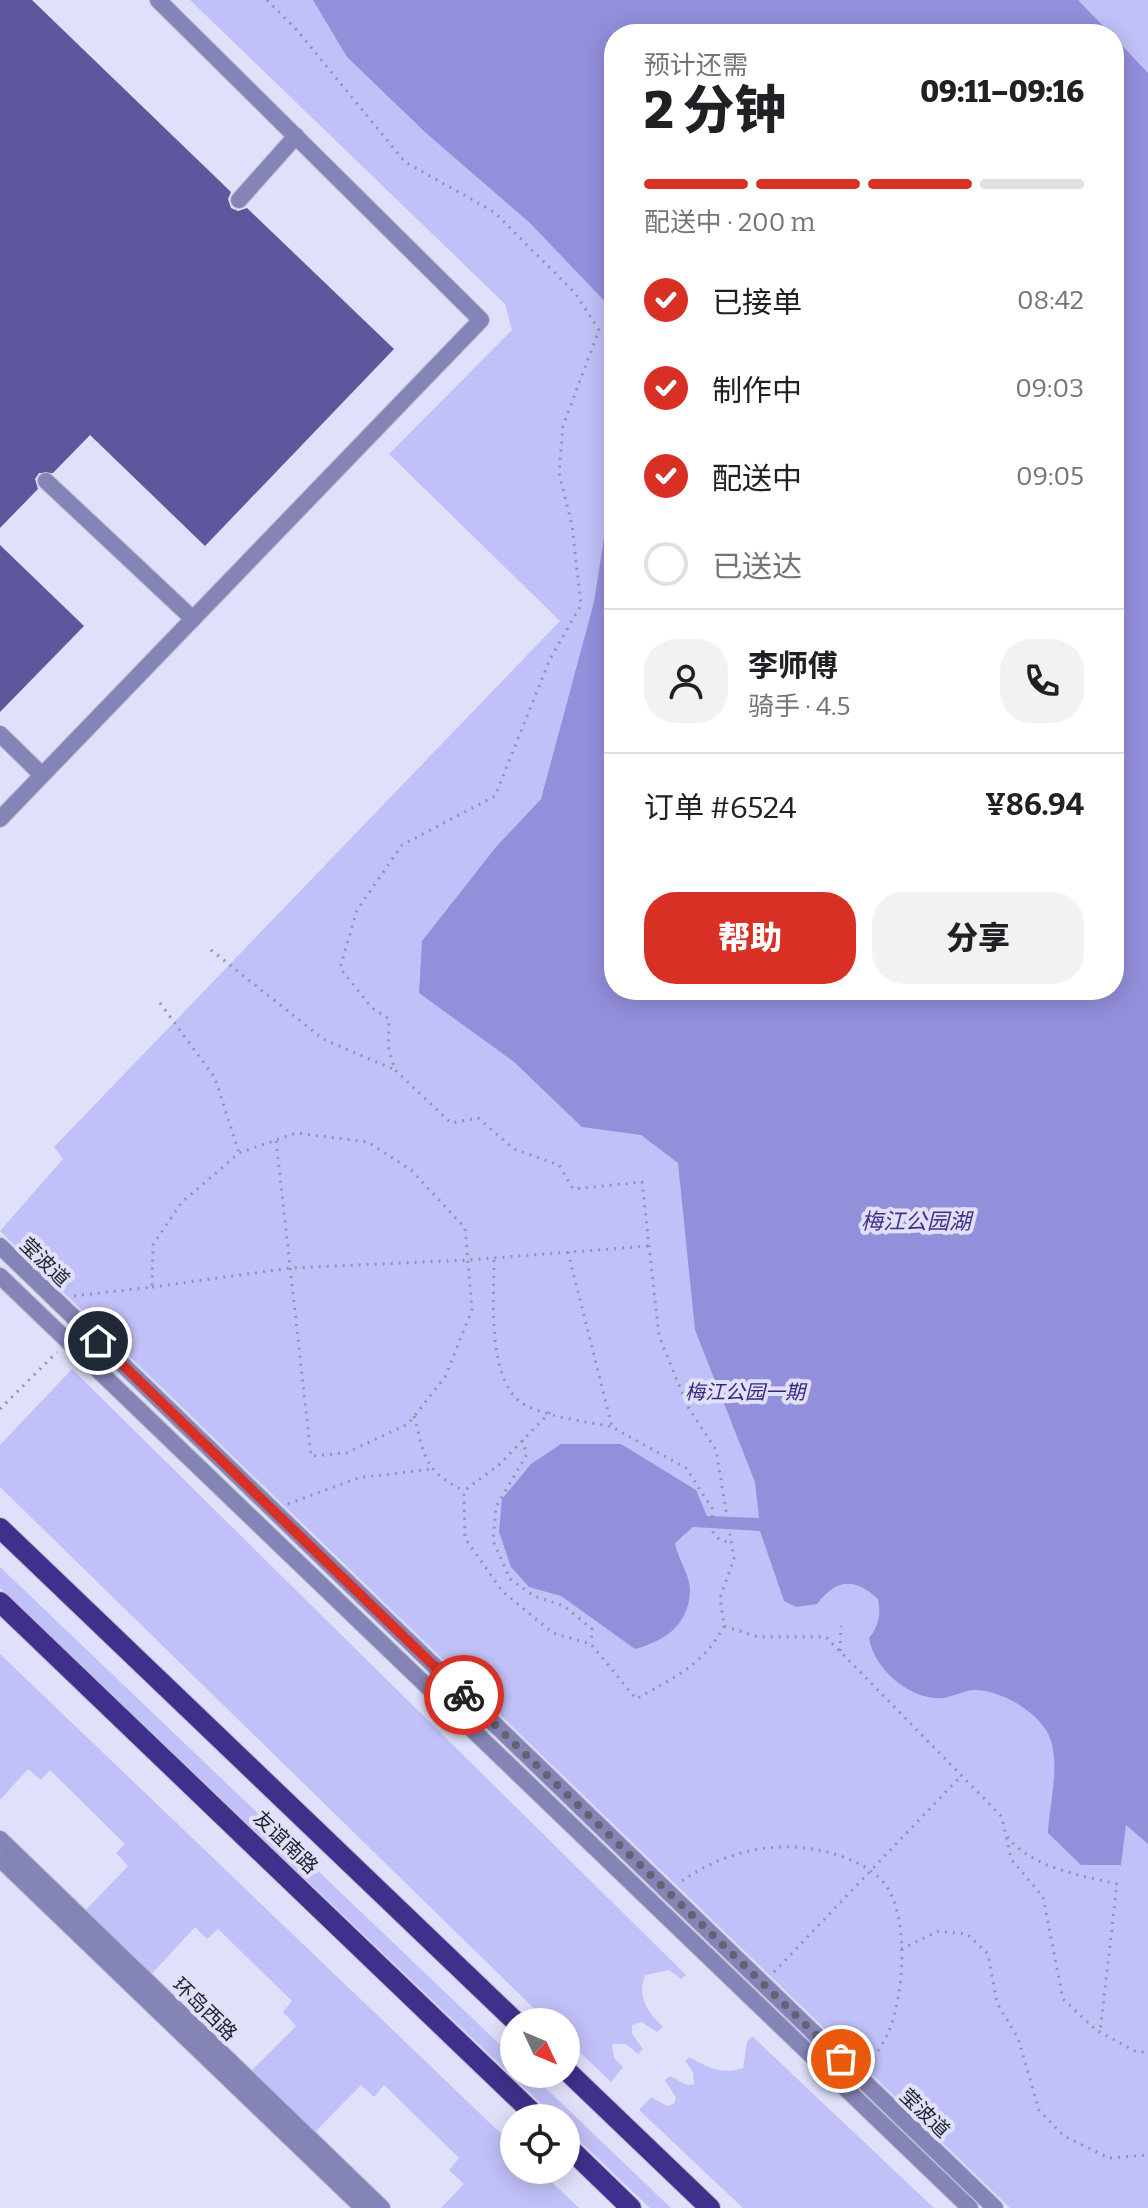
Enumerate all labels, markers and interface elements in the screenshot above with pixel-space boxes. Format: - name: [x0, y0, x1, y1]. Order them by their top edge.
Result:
- text: 预计还需: [644, 50, 748, 81]
- text: 09:11–09:16: [920, 74, 1084, 110]
- text: 2 分钟: [644, 79, 787, 142]
- text: 配送中 · 200 m: [644, 207, 815, 238]
- icon: check: [644, 278, 688, 322]
- text: 已接单: [712, 285, 802, 321]
- text: 08:42: [1017, 285, 1084, 316]
- icon: check: [644, 366, 688, 410]
- text: 制作中: [712, 373, 802, 409]
- text: 09:03: [1015, 373, 1084, 404]
- icon: check: [644, 454, 688, 498]
- text: 配送中: [712, 461, 802, 497]
- text: 09:05: [1016, 461, 1084, 492]
- text: 已送达: [712, 549, 802, 585]
- button: person: [644, 639, 728, 723]
- button: phone: [1000, 639, 1084, 723]
- text: 李师傅: [748, 648, 838, 684]
- text: 骑手 · 4.5: [748, 691, 850, 722]
- text: ¥86.94: [985, 787, 1084, 823]
- text: 订单 #6524: [644, 790, 797, 826]
- button: 帮助: [644, 892, 856, 984]
- button: 分享: [872, 892, 1084, 984]
- water label: 梅江公园湖: [861, 1208, 974, 1235]
- street label: 莹波道: [15, 1233, 75, 1291]
- pin: [64, 1307, 132, 1375]
- icon: home: [76, 1319, 120, 1363]
- park label: 梅江公园一期: [685, 1380, 808, 1404]
- courier: [424, 1655, 504, 1735]
- icon: bike: [442, 1673, 486, 1717]
- street label: 友谊南路: [249, 1806, 323, 1878]
- street label: 环岛西路: [168, 1973, 242, 2045]
- north arrow: [500, 2008, 580, 2088]
- map controls: [500, 2008, 580, 2184]
- pin: [807, 2025, 875, 2093]
- icon: bag: [819, 2037, 863, 2081]
- street label: 莹波道: [895, 2084, 955, 2142]
- button: locate: [500, 2104, 580, 2184]

